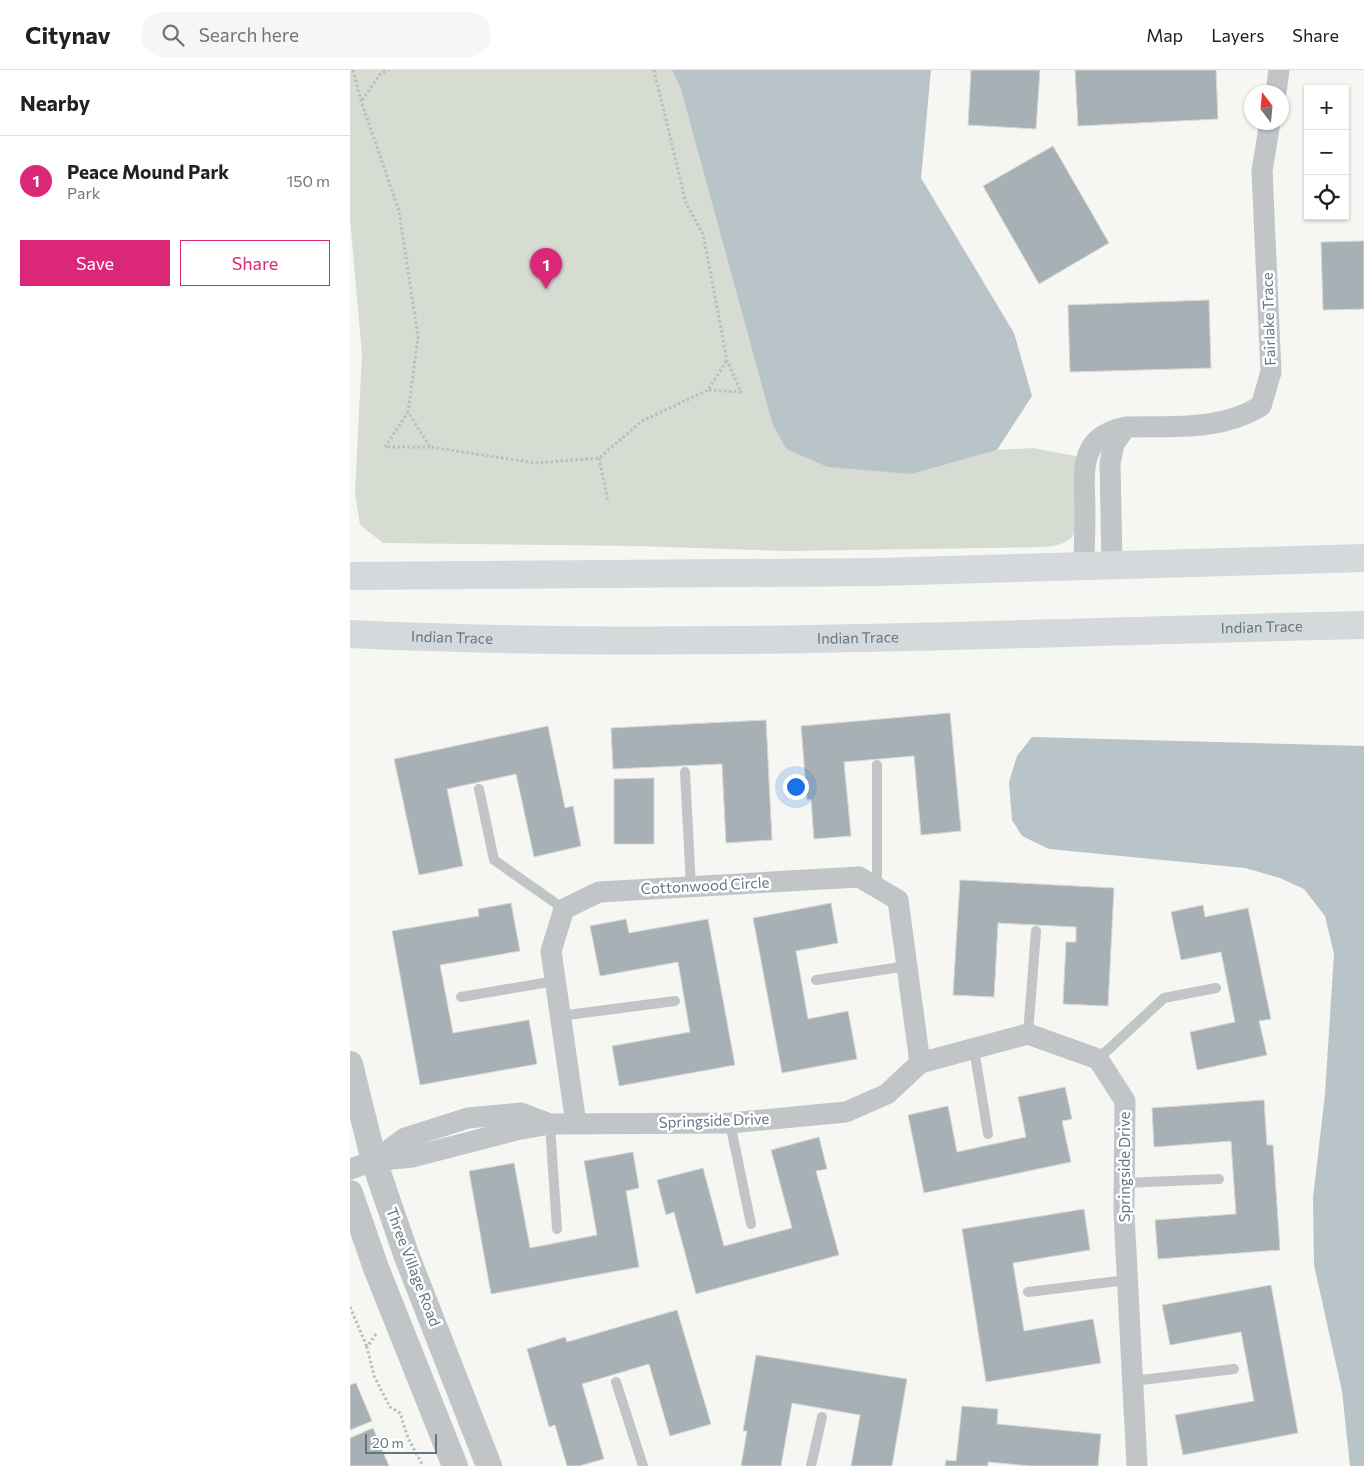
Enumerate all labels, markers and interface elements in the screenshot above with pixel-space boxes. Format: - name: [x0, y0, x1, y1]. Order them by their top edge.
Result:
- search box: [141, 12, 491, 57]
- text: Citynav: [25, 20, 111, 49]
- icon: search: [159, 21, 187, 49]
- text: Search here: [199, 23, 299, 46]
- text: Map: [1146, 24, 1183, 46]
- text: Layers: [1211, 24, 1264, 46]
- text: Share: [1292, 24, 1339, 46]
- north arrow: [1244, 85, 1289, 130]
- map controls: [1304, 85, 1349, 220]
- button: +: [1304, 85, 1349, 130]
- text: Nearby: [20, 90, 90, 115]
- button: −: [1304, 130, 1349, 175]
- text: Peace Mound Park: [67, 160, 229, 183]
- text: 1: [32, 171, 40, 190]
- text: 150 m: [287, 171, 330, 190]
- button: locate: [1304, 175, 1349, 220]
- text: Park: [67, 183, 100, 202]
- button: Save: [20, 240, 170, 286]
- button: Share: [180, 240, 330, 286]
- pin: 1: [530, 248, 562, 289]
- street label: Fairlake Trace: [1257, 272, 1279, 366]
- street label: Indian Trace: [1220, 616, 1303, 636]
- street label: Indian Trace: [411, 627, 493, 647]
- street label: Indian Trace: [817, 627, 899, 647]
- your location: [783, 774, 809, 800]
- street label: Cottonwood Circle: [640, 873, 770, 897]
- street label: Springside Drive: [658, 1109, 770, 1131]
- street label: Springside Drive: [1115, 1112, 1133, 1222]
- street label: Three Village Road: [383, 1205, 445, 1329]
- scale bar: [365, 1431, 438, 1454]
- text: 20 m: [372, 1434, 404, 1451]

